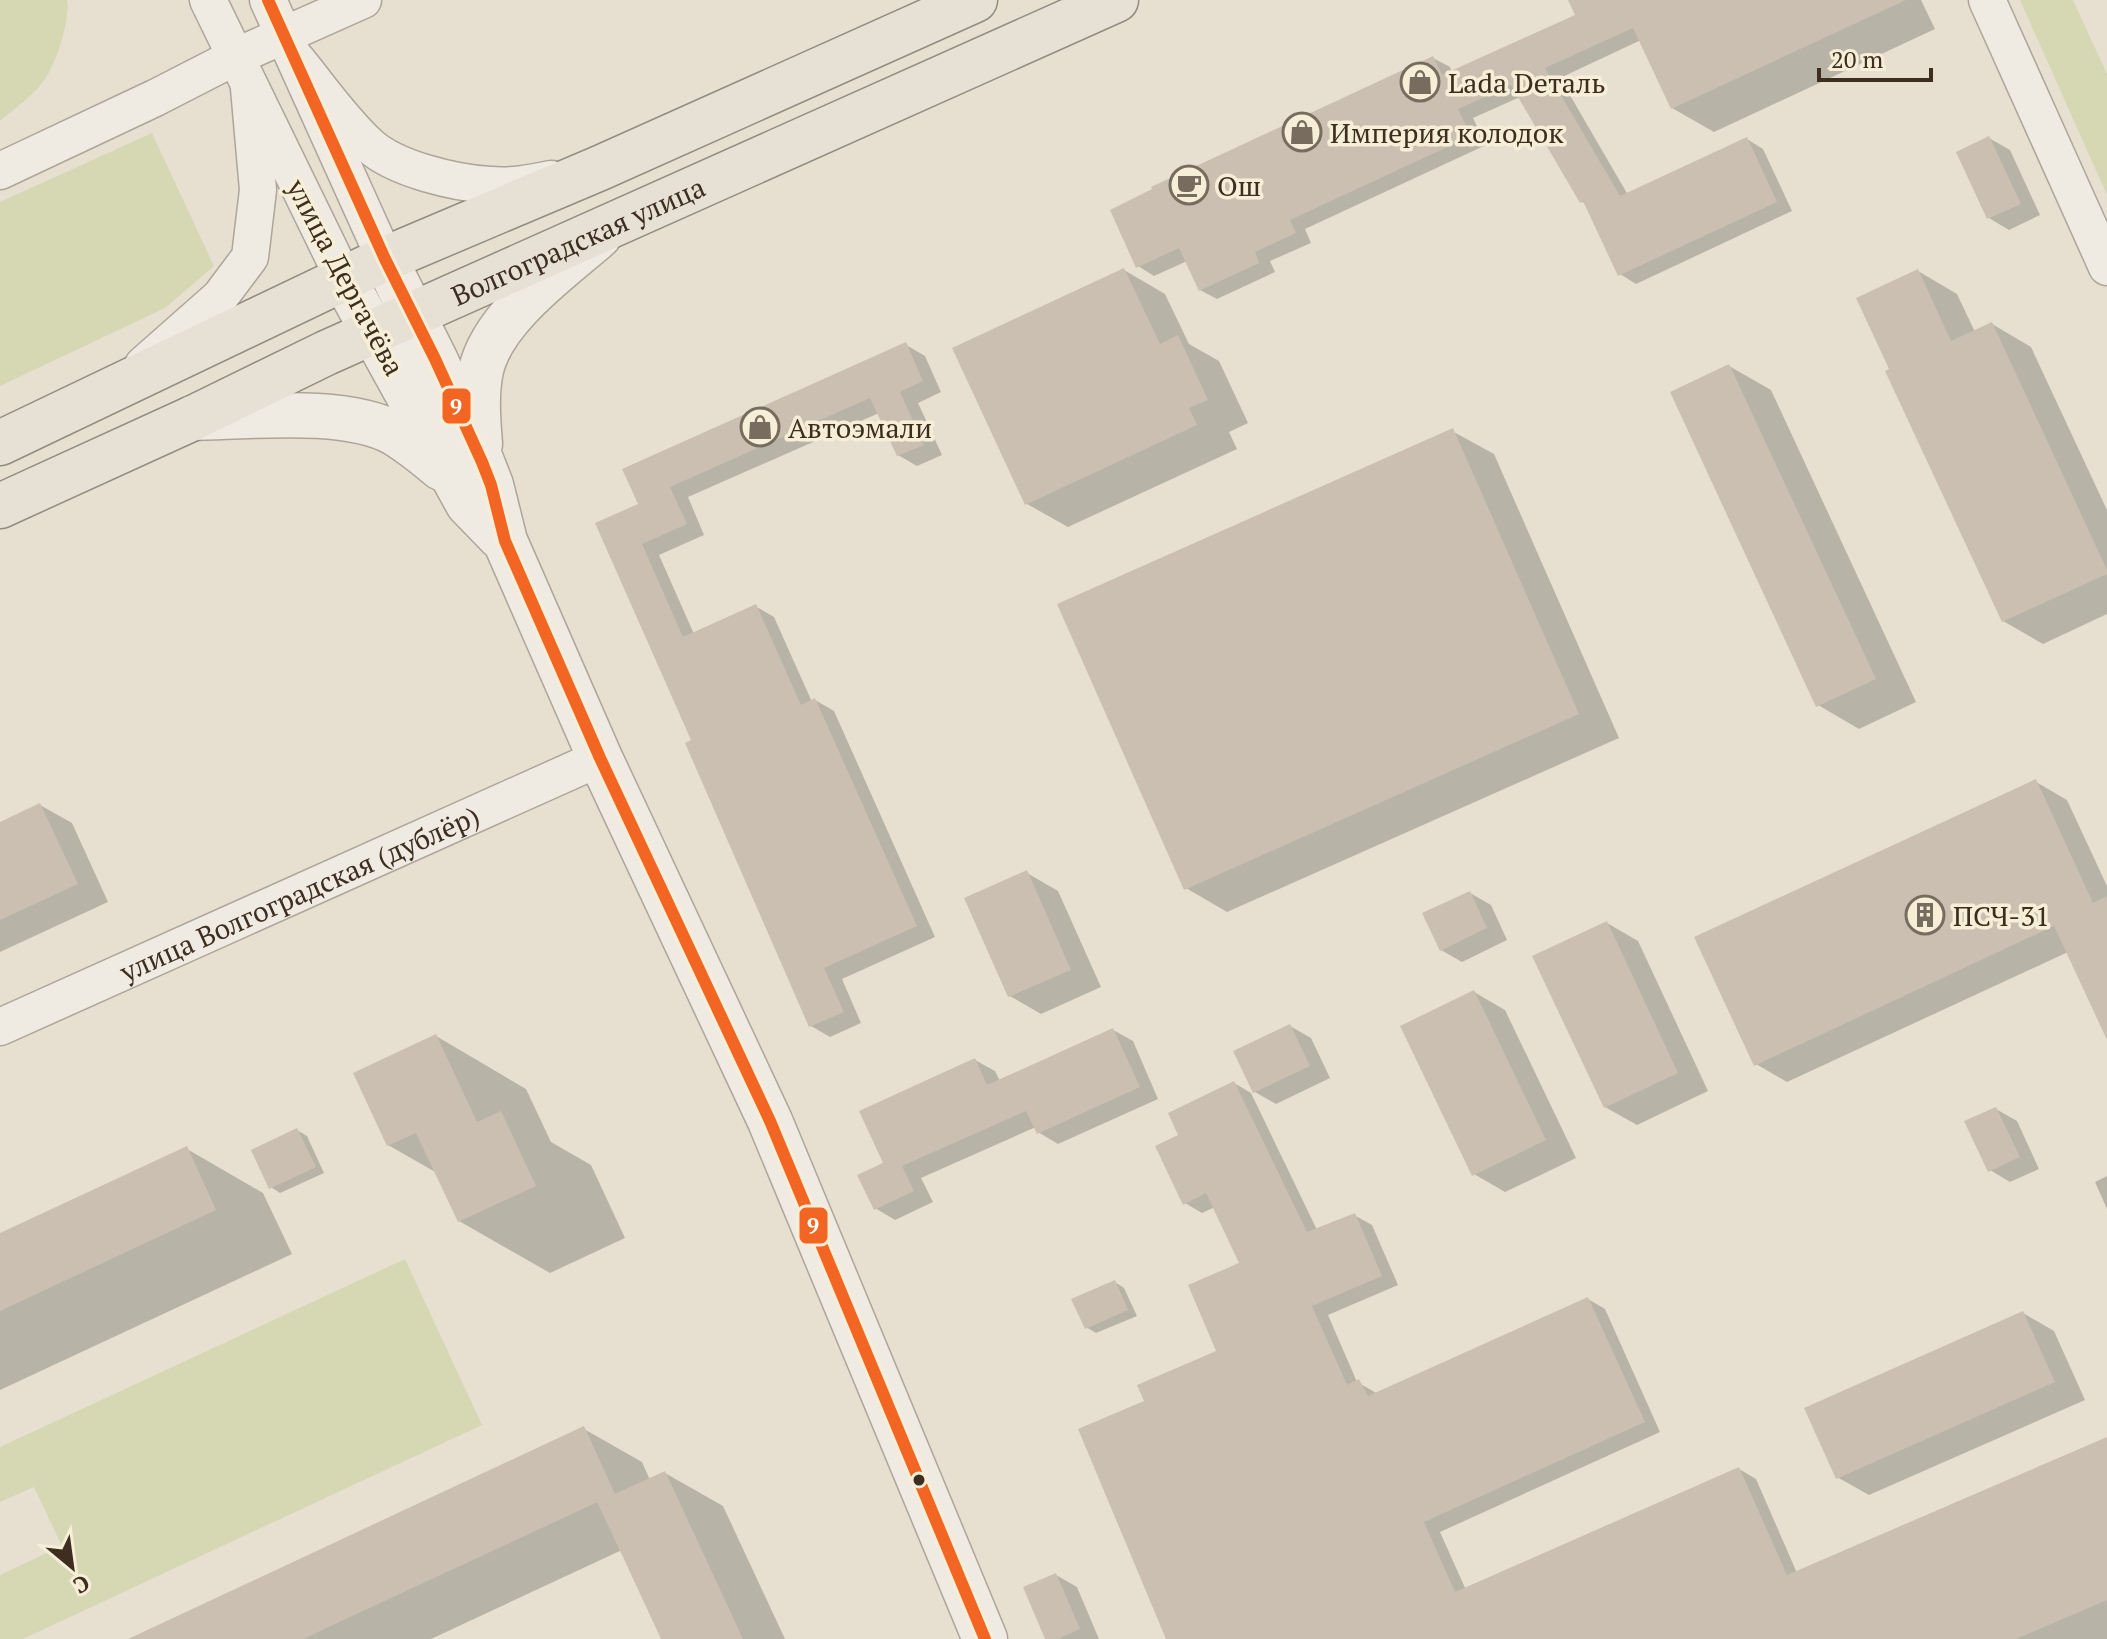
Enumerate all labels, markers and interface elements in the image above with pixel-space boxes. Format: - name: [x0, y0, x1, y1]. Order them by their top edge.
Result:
- scale bar: [1819, 32, 1931, 82]
- text: 20 m: [1831, 43, 1883, 75]
- shop icon: Lada Dеталь: [1399, 61, 1441, 103]
- place label: Lada Dеталь: [1448, 64, 1605, 101]
- shop icon: Империя колодок: [1281, 111, 1323, 153]
- place label: Империя колодок: [1330, 114, 1564, 151]
- cafe icon: Ош: [1168, 164, 1210, 206]
- place label: Ош: [1217, 167, 1261, 204]
- street label: Волгоградская улица: [445, 168, 711, 313]
- street label: улица Дергачёва: [278, 171, 413, 382]
- line badge: 9: [441, 387, 472, 425]
- text: 9: [450, 391, 462, 420]
- shop icon: Автоэмали: [739, 406, 781, 448]
- place label: Автоэмали: [788, 409, 932, 446]
- street label: улица Волгоградская (дублёр): [113, 796, 485, 990]
- building icon: ПСЧ-31: [1904, 894, 1946, 936]
- place label: ПСЧ-31: [1953, 897, 2050, 934]
- line badge: 9: [798, 1206, 829, 1245]
- text: 9: [807, 1210, 819, 1239]
- unlabelled marker: [911, 1472, 927, 1488]
- north arrow: [32, 1527, 112, 1607]
- text: С: [69, 1569, 95, 1601]

